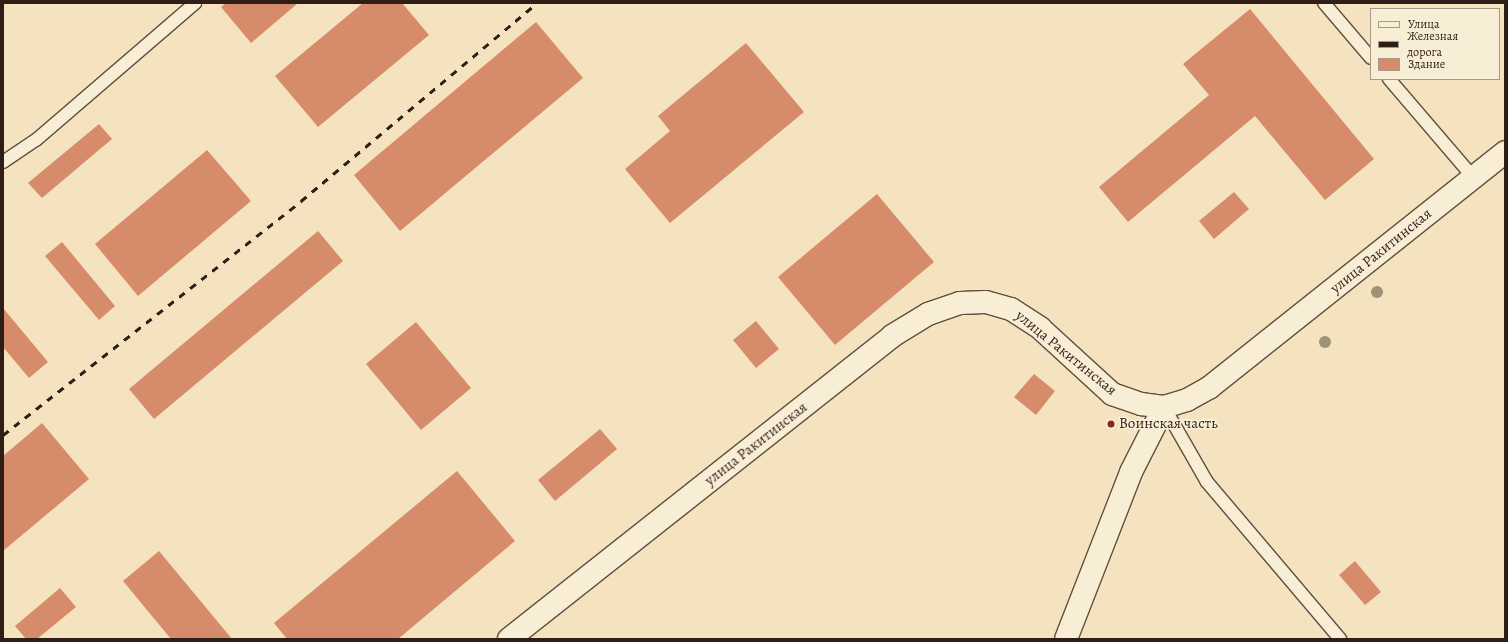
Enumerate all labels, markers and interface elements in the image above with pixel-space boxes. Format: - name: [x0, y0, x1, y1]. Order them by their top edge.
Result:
- legend: [1370, 8, 1500, 80]
- text: Улица: [1408, 16, 1439, 32]
- text: Железная дорога: [1407, 28, 1458, 60]
- text: Здание: [1408, 56, 1445, 72]
- street label: улица Ракитинская: [1327, 205, 1435, 297]
- street label: улица Ракитинская: [1012, 307, 1120, 399]
- street label: улица Ракитинская: [701, 398, 811, 490]
- place label: Воинская часть: [1119, 415, 1218, 433]
- marker: Воинская часть: [1106, 419, 1116, 429]

